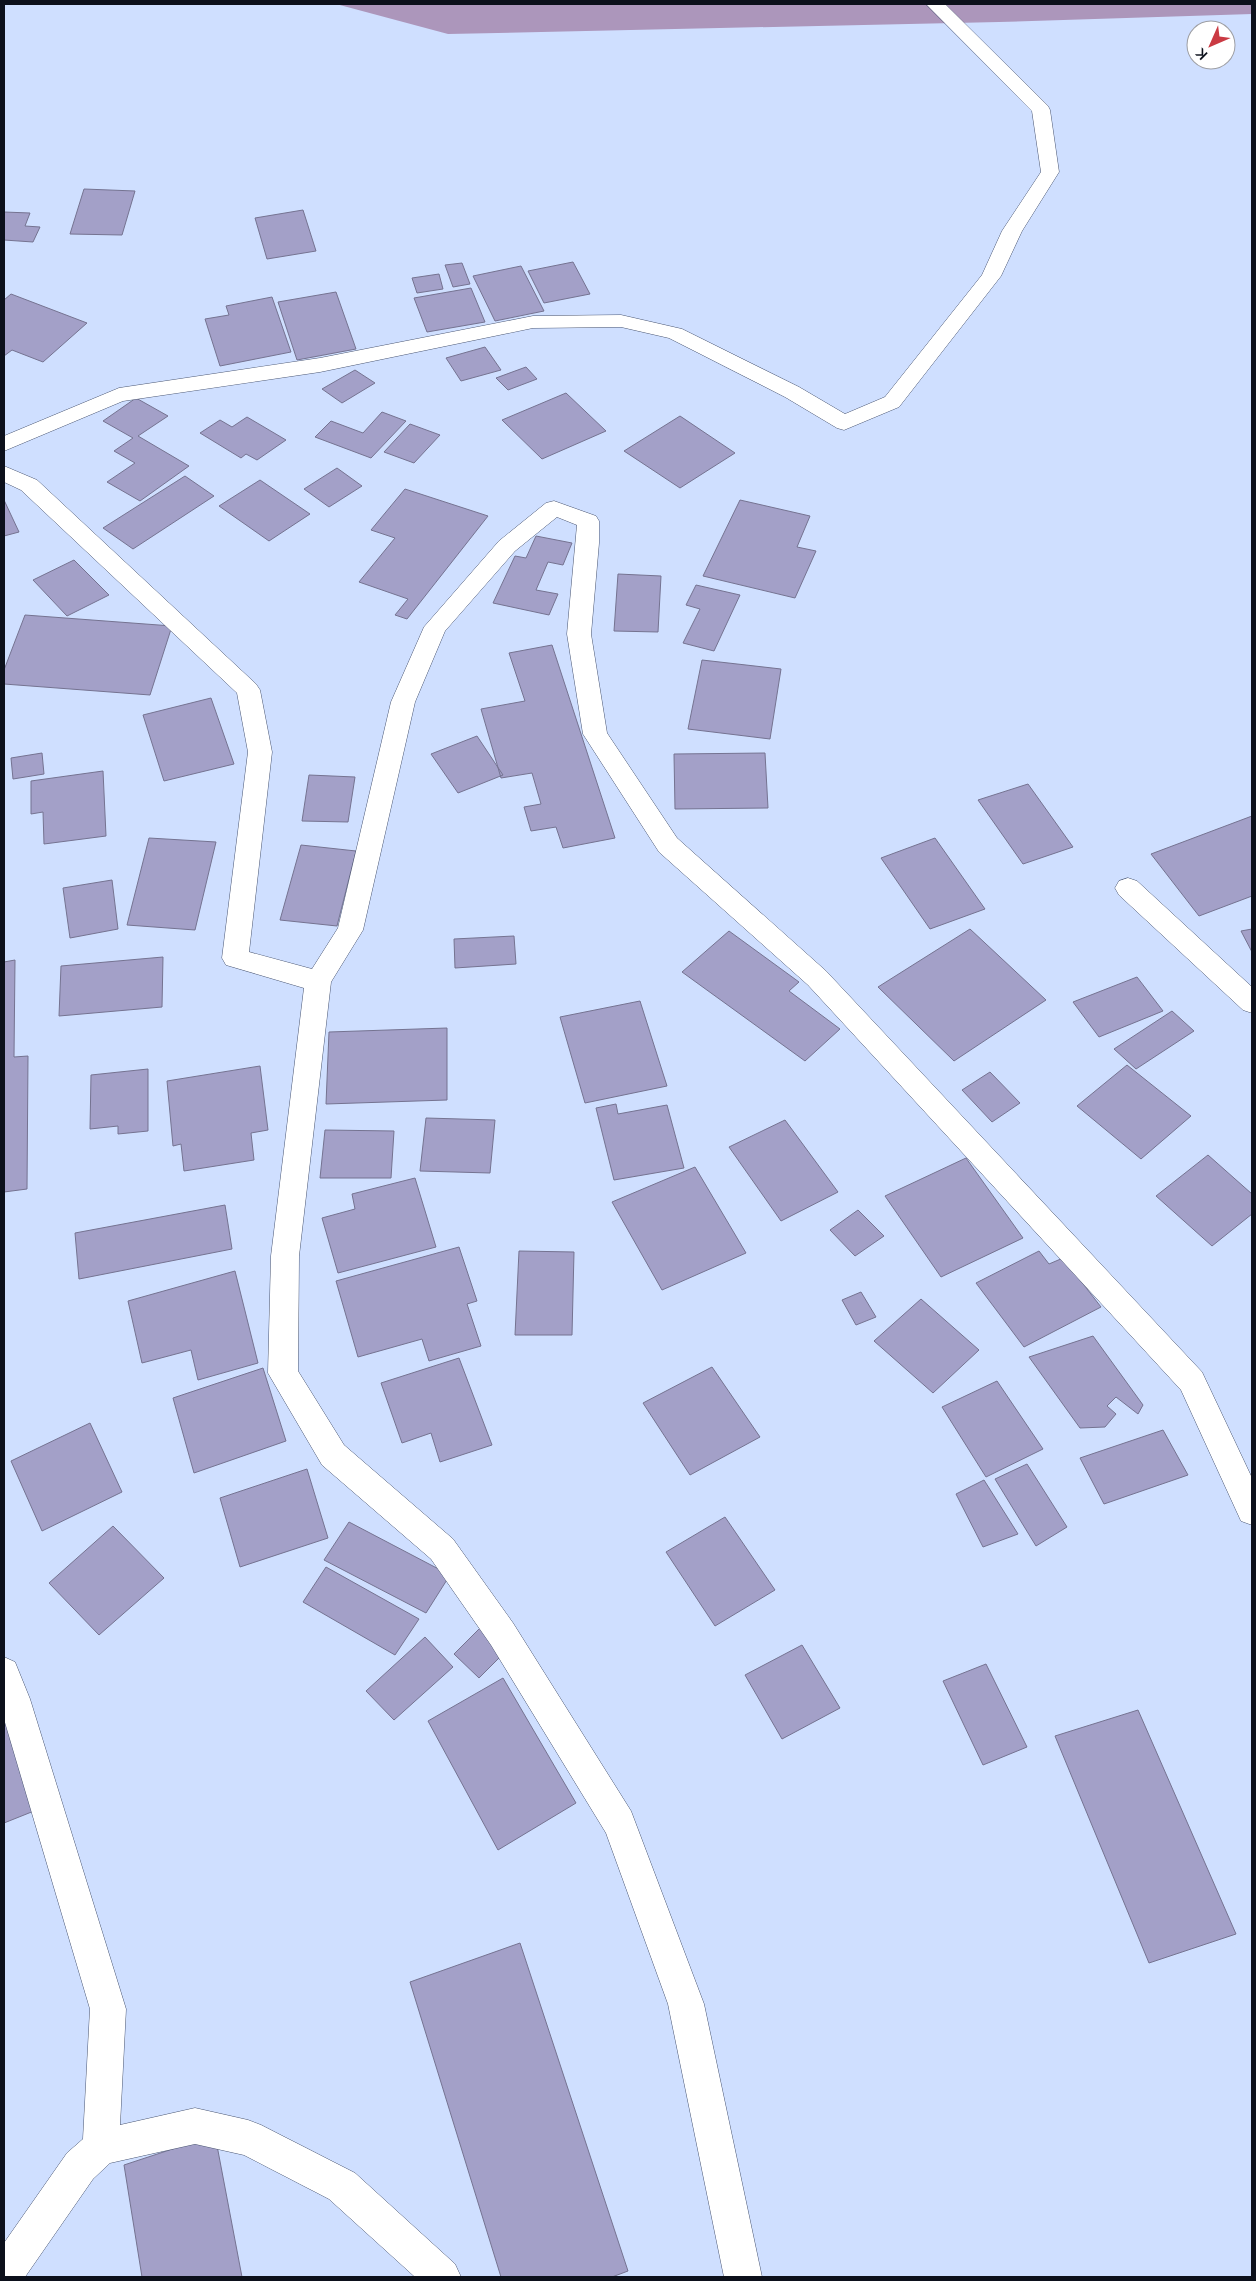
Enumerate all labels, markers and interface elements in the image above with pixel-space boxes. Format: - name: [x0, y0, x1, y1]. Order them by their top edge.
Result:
- north arrow: [1186, 20, 1236, 70]
- text: K: [1192, 43, 1212, 64]

